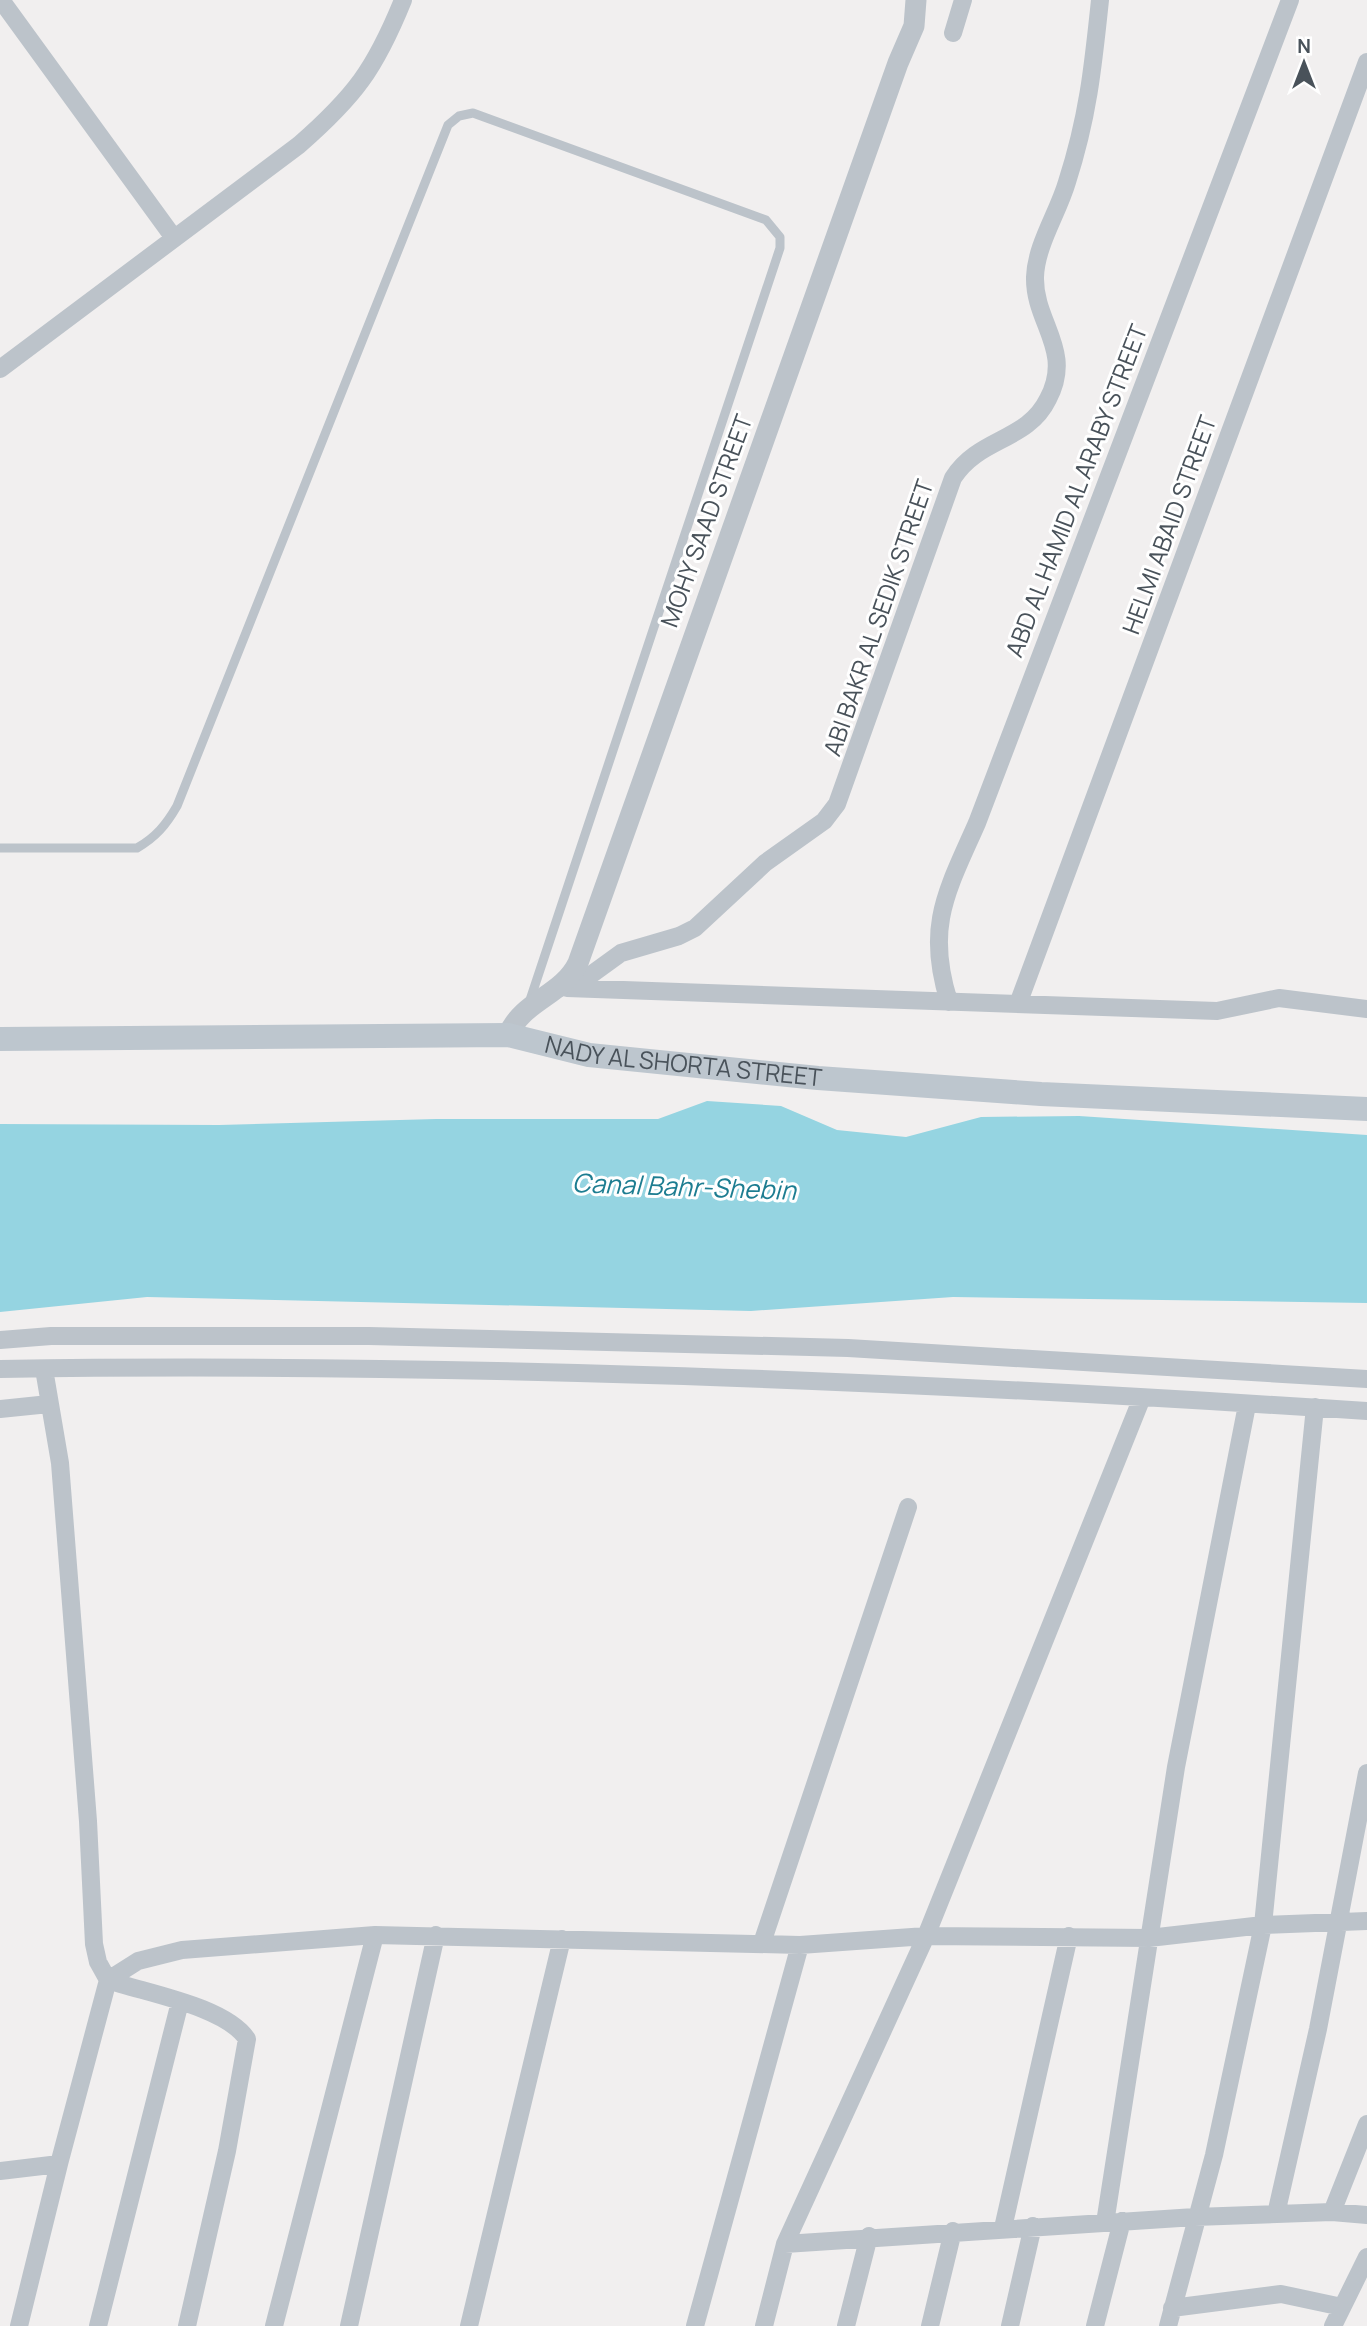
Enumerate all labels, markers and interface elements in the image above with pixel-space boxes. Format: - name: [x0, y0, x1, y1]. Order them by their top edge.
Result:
- north arrow: [1269, 28, 1339, 98]
- text: N: [1297, 33, 1311, 59]
- street label: ABD AL HAMID AL ARABY STREET: [997, 319, 1155, 662]
- street label: MOHY SAAD STREET: [652, 409, 760, 631]
- street label: HELMI ABAID STREET: [1114, 410, 1224, 638]
- street label: ABI BAKR AL SEDIK STREET: [815, 474, 941, 760]
- street label: NADY AL SHORTA STREET: [542, 1027, 824, 1093]
- water label: Canal Bahr-Shebin: [572, 1164, 798, 1208]

